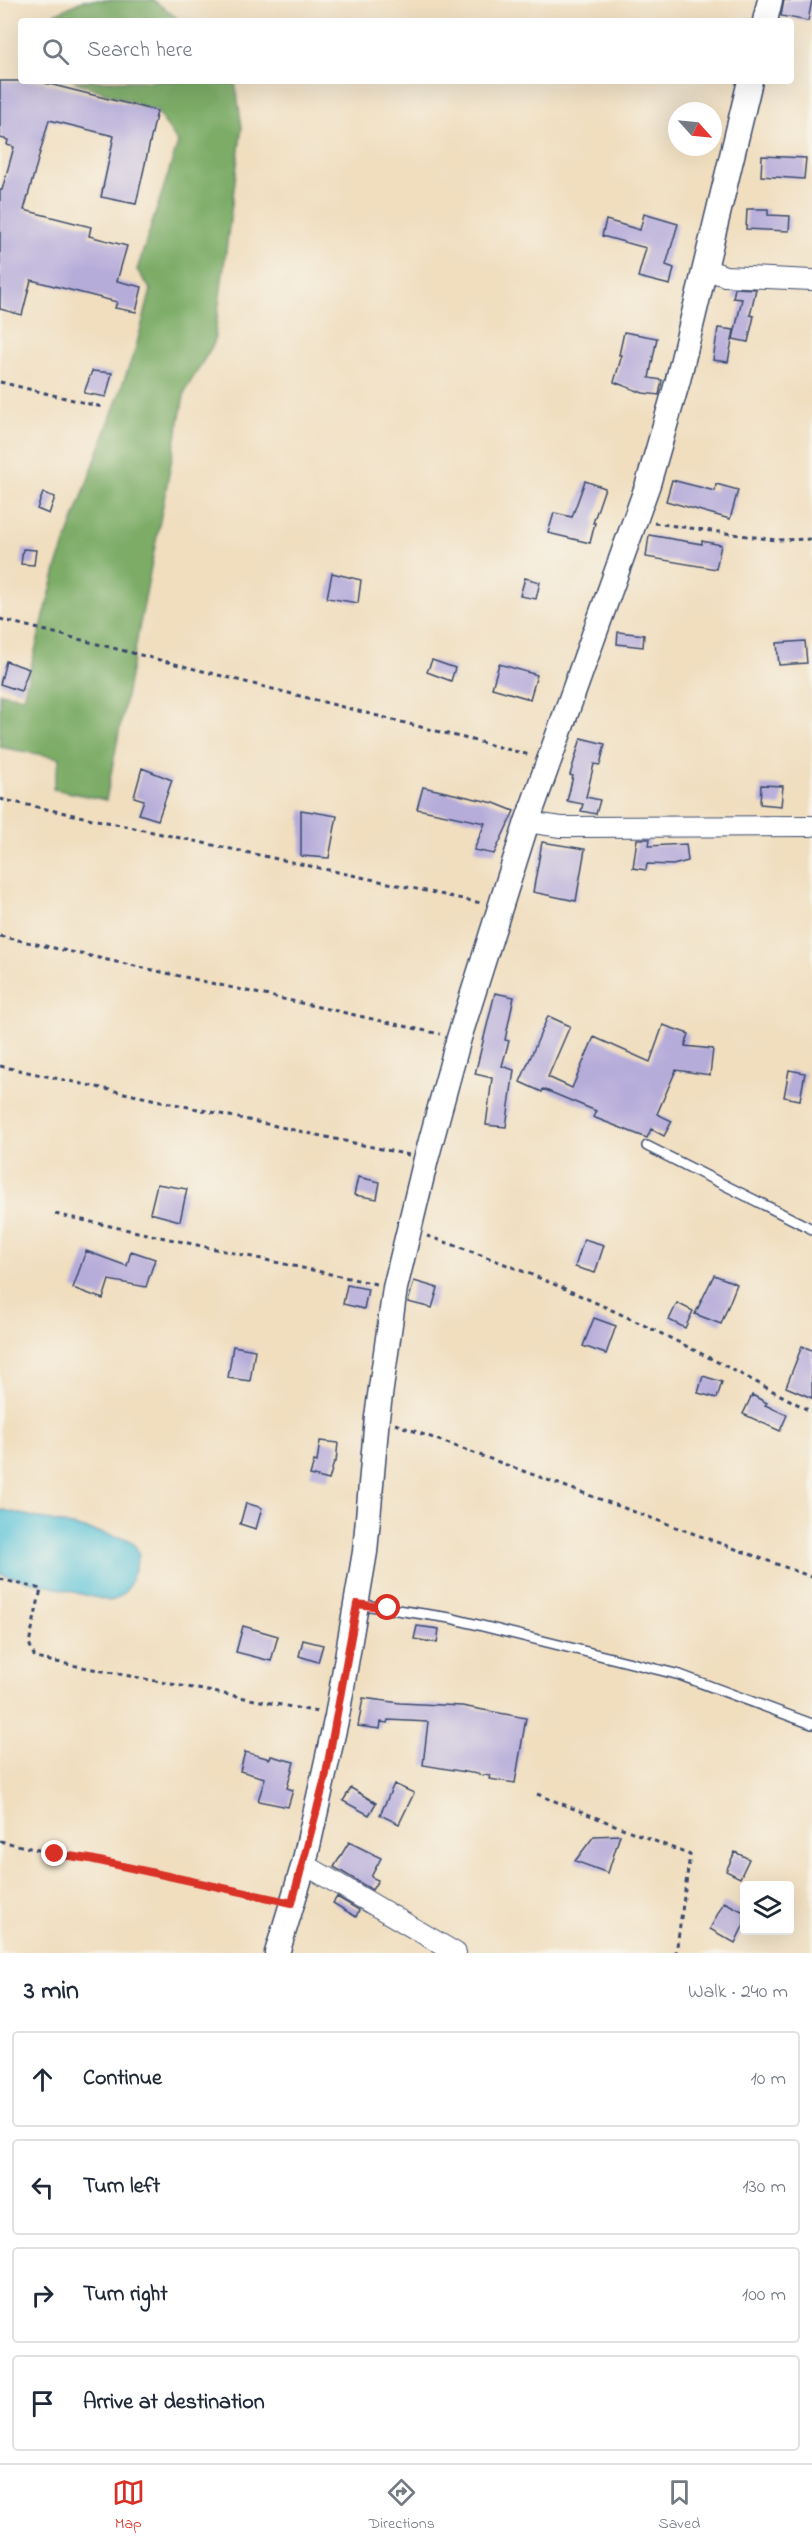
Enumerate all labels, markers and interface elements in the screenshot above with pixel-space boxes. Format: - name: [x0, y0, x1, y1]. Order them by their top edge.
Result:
- search box: [18, 18, 794, 84]
- icon: search: [39, 35, 72, 68]
- text: Search here: [87, 35, 192, 67]
- north arrow: [668, 102, 722, 156]
- route start: [374, 1594, 400, 1620]
- route end: [41, 1840, 67, 1866]
- map controls: [740, 1881, 794, 1935]
- button: layers: [740, 1881, 794, 1935]
- text: 3 min: [24, 1973, 79, 2011]
- text: Walk · 240 m: [688, 1978, 788, 2007]
- icon: ahead: [26, 2063, 59, 2096]
- text: Continue: [83, 2063, 162, 2095]
- text: 10 m: [750, 2065, 786, 2094]
- icon: left: [26, 2171, 59, 2204]
- text: Turn left: [83, 2171, 160, 2203]
- text: 130 m: [742, 2173, 786, 2202]
- icon: right: [26, 2279, 59, 2312]
- text: Turn right: [83, 2279, 168, 2311]
- text: 100 m: [742, 2281, 786, 2310]
- icon: arrive: [26, 2387, 59, 2420]
- text: Arrive at destination: [83, 2387, 265, 2419]
- tab: Map: [112, 2476, 145, 2536]
- tab: Directions: [368, 2476, 435, 2536]
- tab: Saved: [658, 2476, 700, 2536]

